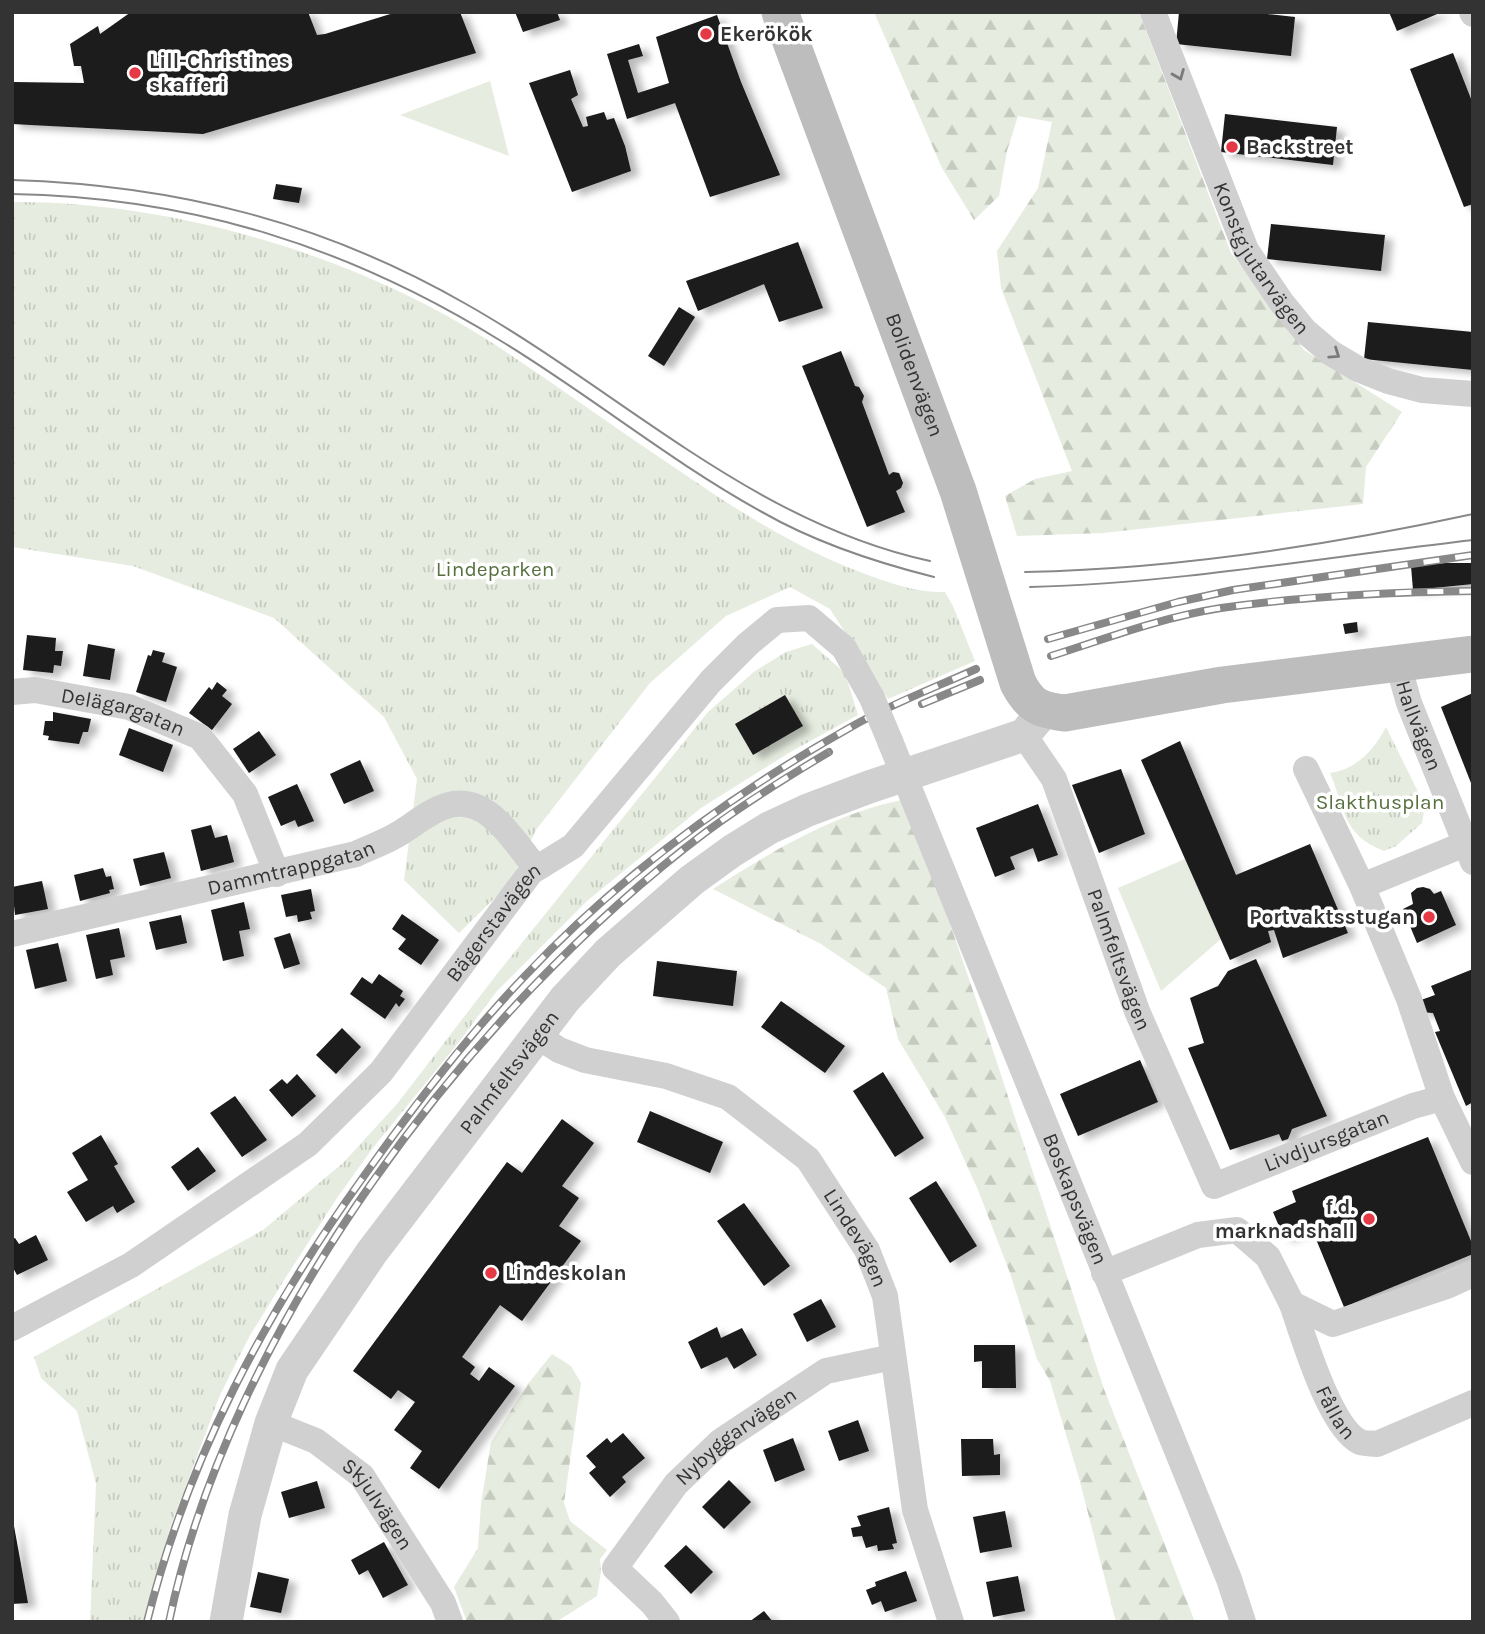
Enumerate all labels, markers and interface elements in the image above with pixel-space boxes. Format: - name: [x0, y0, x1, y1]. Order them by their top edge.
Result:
- place label: Ekerökök: [720, 22, 813, 46]
- marker: Ekerökök: [698, 26, 714, 42]
- place label: Lill-Christines skafferi: [149, 49, 290, 97]
- marker: Lill-Christines skafferi: [127, 65, 143, 81]
- one-way arrow: [1170, 69, 1184, 81]
- place label: Backstreet: [1246, 135, 1354, 159]
- marker: Backstreet: [1224, 139, 1240, 155]
- street label: Konstgjutarvägen: [1209, 178, 1315, 339]
- street label: Bolidenvägen: [881, 310, 949, 440]
- one-way arrow: [1327, 346, 1340, 358]
- park label: Lindeparken: [436, 557, 554, 581]
- street label: Hallvägen: [1391, 678, 1447, 774]
- street label: Delägargatan: [59, 683, 189, 741]
- park label: Slakthusplan: [1316, 790, 1444, 814]
- street label: Dammtrappgatan: [205, 835, 379, 900]
- street label: Bägerstavägen: [441, 857, 545, 986]
- street label: Palmfeltsvägen: [1082, 885, 1156, 1034]
- place label: Portvaktsstugan: [1249, 905, 1415, 929]
- marker: Portvaktsstugan: [1421, 909, 1437, 925]
- street label: Palmfeltsvägen: [454, 1006, 564, 1139]
- street label: Livdjursgatan: [1260, 1105, 1392, 1177]
- street label: Boskapsvägen: [1038, 1130, 1113, 1268]
- street label: Lindevägen: [818, 1184, 892, 1290]
- place label: f.d. marknadshall: [1215, 1195, 1355, 1243]
- marker: f.d. marknadshall: [1361, 1211, 1377, 1227]
- place label: Lindeskolan: [505, 1261, 627, 1285]
- marker: Lindeskolan: [483, 1265, 499, 1281]
- street label: Nybyggarvägen: [670, 1382, 801, 1490]
- street label: Fållan: [1311, 1382, 1361, 1444]
- street label: Skjulvägen: [337, 1453, 418, 1554]

